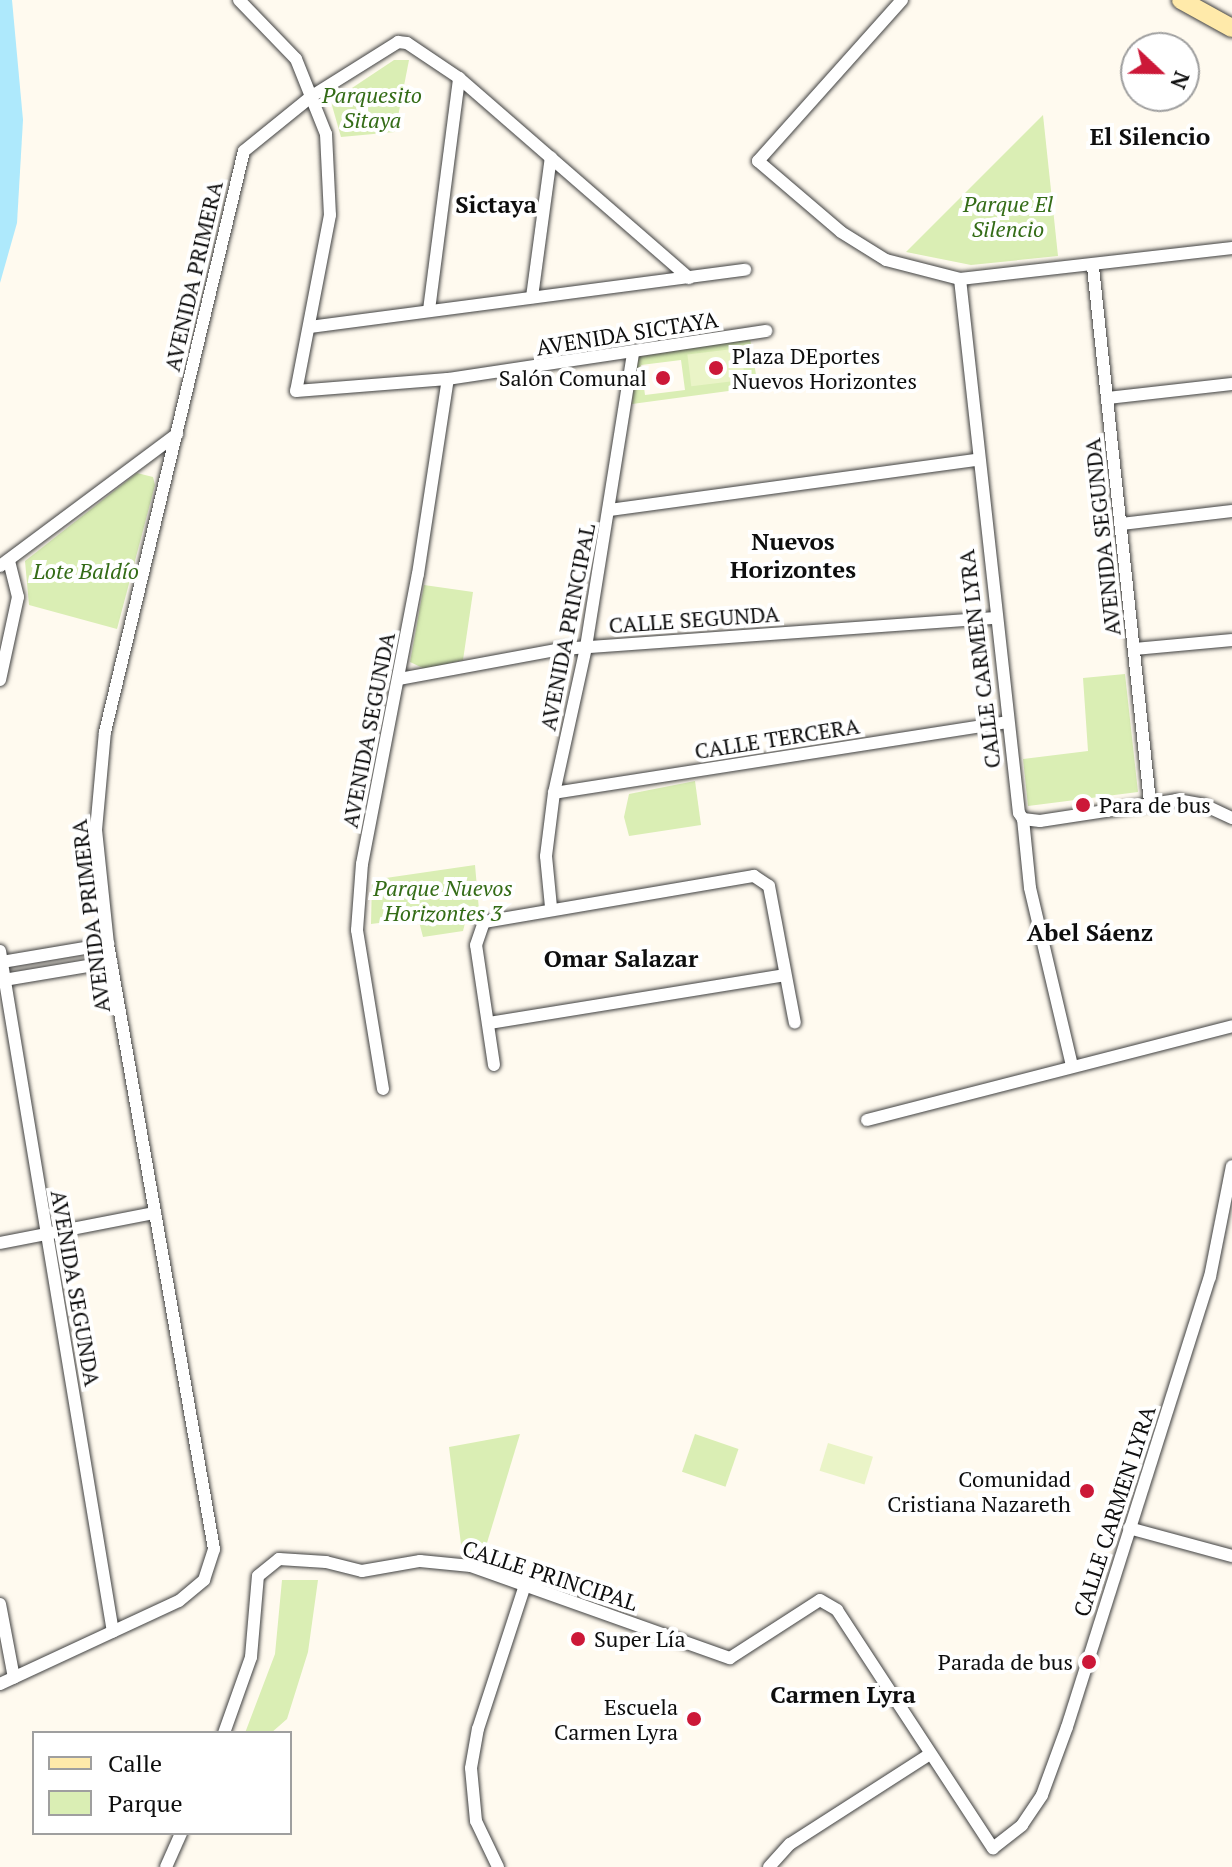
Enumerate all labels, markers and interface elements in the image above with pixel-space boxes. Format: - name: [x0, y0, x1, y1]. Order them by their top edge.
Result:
- north arrow: [1120, 32, 1200, 112]
- text: N: [1164, 67, 1197, 94]
- park label: Parquesito Sitaya: [322, 81, 422, 132]
- district label: El Silencio: [1090, 123, 1210, 151]
- street label: AVENIDA PRIMERA: [158, 178, 228, 374]
- park label: Parque El Silencio: [963, 190, 1053, 242]
- district label: Sictaya: [455, 191, 537, 219]
- street label: AVENIDA SICTAYA: [534, 306, 720, 360]
- place label: Plaza DEportes Nuevos Horizontes: [732, 342, 917, 394]
- marker: Plaza DEportes Nuevos Horizontes: [707, 359, 725, 377]
- place label: Salón Comunal: [499, 365, 647, 391]
- marker: Salón Comunal: [654, 369, 672, 387]
- street label: AVENIDA SEGUNDA: [1078, 437, 1126, 637]
- street label: AVENIDA PRINCIPAL: [534, 521, 600, 733]
- district label: Nuevos Horizontes: [730, 528, 856, 584]
- street label: CALLE CARMEN LYRA: [952, 548, 1006, 770]
- park label: Lote Baldío: [33, 558, 139, 584]
- street label: CALLE SEGUNDA: [608, 600, 780, 638]
- street label: AVENIDA SEGUNDA: [336, 630, 400, 830]
- street label: CALLE TERCERA: [693, 712, 861, 764]
- place label: Para de bus: [1099, 792, 1211, 818]
- marker: Para de bus: [1074, 796, 1092, 814]
- street label: AVENIDA PRIMERA: [65, 818, 115, 1014]
- park label: Parque Nuevos Horizontes 3: [373, 874, 513, 926]
- district label: Abel Sáenz: [1027, 919, 1153, 947]
- district label: Omar Salazar: [544, 945, 698, 973]
- street label: AVENIDA SEGUNDA: [46, 1188, 106, 1388]
- street label: CALLE CARMEN LYRA: [1067, 1402, 1161, 1620]
- place label: Comunidad Cristiana Nazareth: [887, 1465, 1071, 1516]
- marker: Comunidad Cristiana Nazareth: [1078, 1482, 1096, 1500]
- street label: CALLE PRINCIPAL: [459, 1534, 641, 1616]
- place label: Super Lía: [594, 1626, 686, 1652]
- marker: Super Lía: [569, 1630, 587, 1648]
- place label: Parada de bus: [938, 1649, 1073, 1675]
- marker: Parada de bus: [1080, 1653, 1098, 1671]
- district label: Carmen Lyra: [770, 1681, 916, 1709]
- place label: Escuela Carmen Lyra: [554, 1693, 678, 1744]
- marker: Escuela Carmen Lyra: [685, 1710, 703, 1728]
- legend: [32, 1731, 292, 1835]
- text: Calle: [108, 1747, 162, 1779]
- text: Parque: [108, 1787, 183, 1819]

